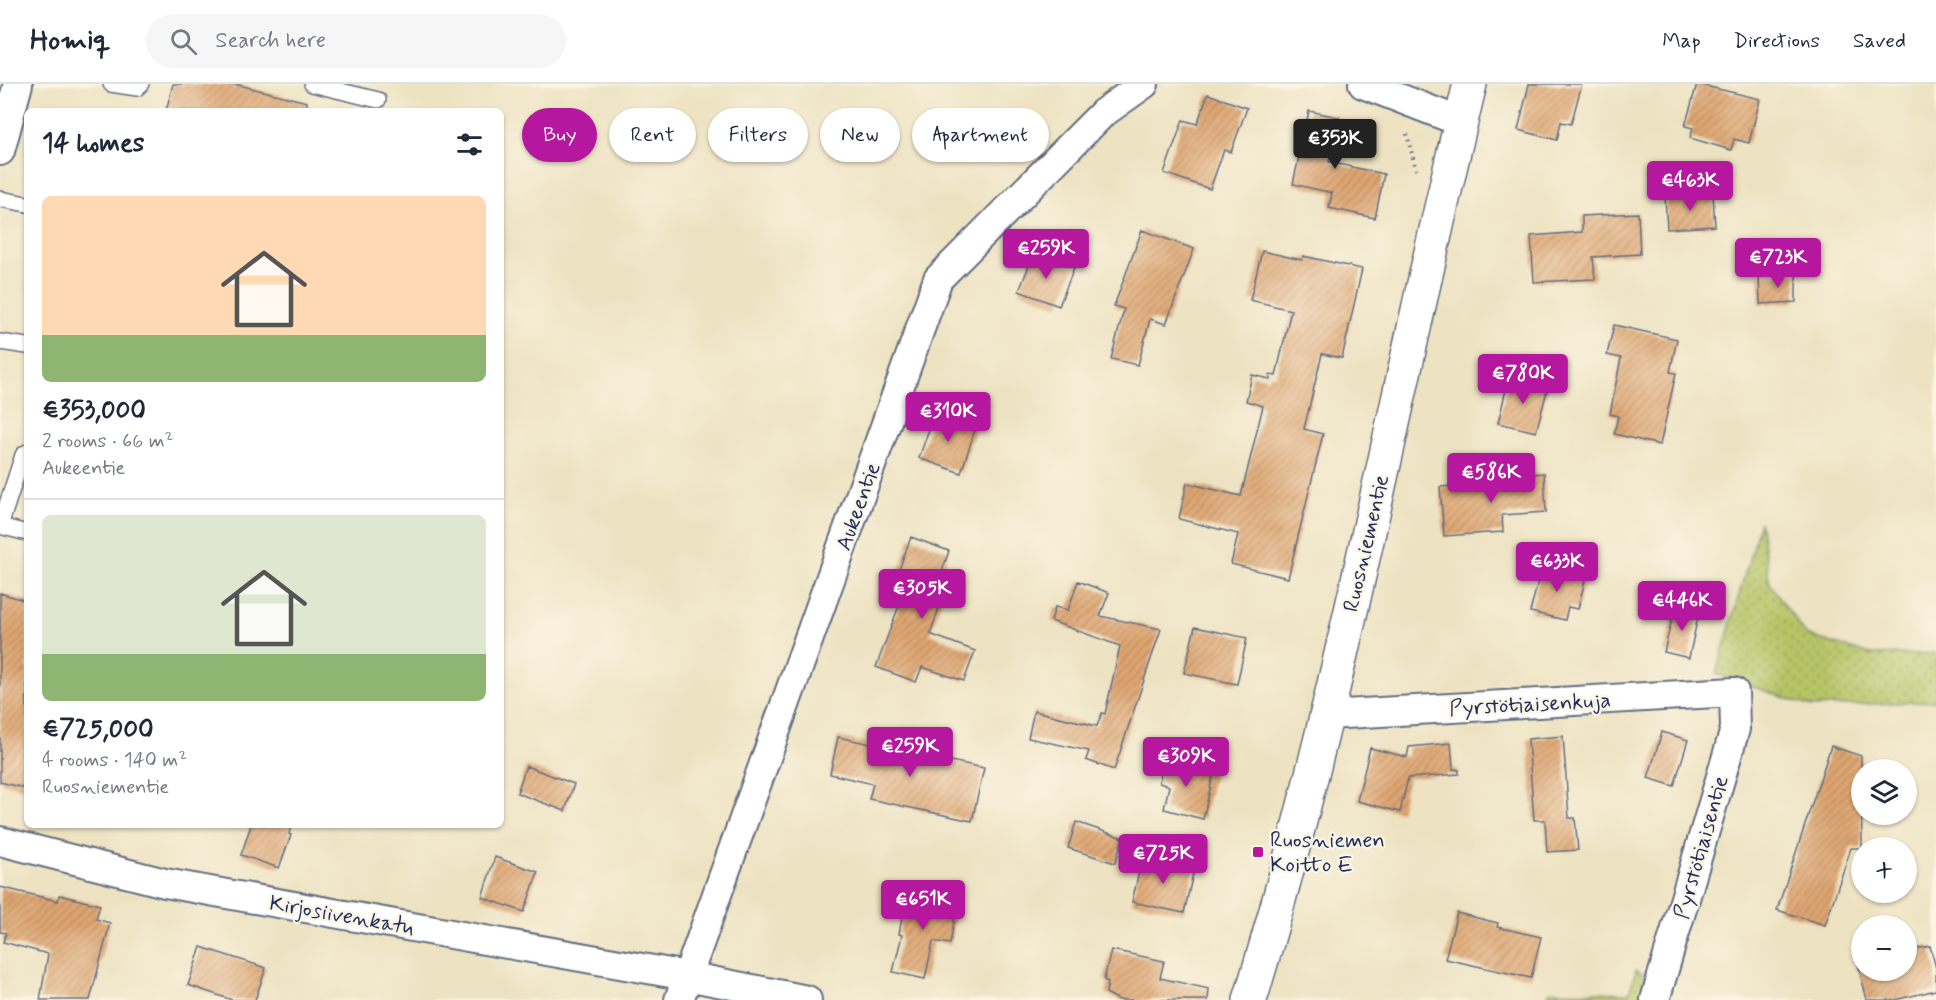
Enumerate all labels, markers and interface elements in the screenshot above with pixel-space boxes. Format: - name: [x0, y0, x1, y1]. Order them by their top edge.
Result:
- search box: [146, 14, 566, 68]
- text: Homiq: [30, 23, 110, 60]
- icon: search: [167, 25, 200, 58]
- text: Search here: [215, 27, 326, 55]
- text: Map: [1662, 27, 1701, 55]
- text: Directions: [1734, 27, 1820, 55]
- text: Saved: [1853, 27, 1906, 55]
- chip: Buy: [522, 108, 597, 162]
- chip: Rent: [609, 108, 696, 162]
- chip: Filters: [708, 108, 808, 162]
- chip: New: [820, 108, 900, 162]
- chip: Apartment: [912, 108, 1049, 162]
- pin: €353K: [1293, 119, 1377, 170]
- text: €353K: [1307, 125, 1363, 152]
- text: 14 homes: [42, 127, 144, 161]
- icon: filters: [453, 128, 486, 161]
- pin: €463K: [1648, 161, 1732, 212]
- text: €463K: [1661, 167, 1719, 194]
- pin: €259K: [1004, 229, 1088, 280]
- icon: home: [210, 235, 318, 343]
- text: €259K: [1017, 235, 1075, 262]
- pin: €723K: [1736, 238, 1820, 289]
- text: €723K: [1749, 244, 1807, 271]
- pin: €780K: [1481, 354, 1565, 405]
- text: €780K: [1492, 360, 1554, 387]
- pin: €310K: [906, 392, 990, 443]
- text: €353,000: [42, 394, 146, 428]
- text: €310K: [920, 398, 976, 425]
- text: 2 rooms · 66 m²: [42, 428, 173, 455]
- pin: €586K: [1449, 453, 1533, 504]
- text: Aukeentie: [42, 455, 125, 482]
- street label: Aukeentie: [830, 459, 888, 554]
- text: €586K: [1461, 459, 1521, 486]
- street label: Ruosniementie: [1338, 472, 1396, 615]
- pin: €633K: [1515, 542, 1599, 593]
- text: €633K: [1530, 548, 1584, 575]
- icon: home: [210, 554, 318, 662]
- pin: €305K: [880, 569, 964, 620]
- text: €305K: [893, 575, 951, 602]
- pin: €446K: [1640, 581, 1724, 632]
- text: €446K: [1652, 587, 1712, 614]
- street label: Pyrstötiaisenkuja: [1448, 687, 1612, 723]
- text: €725,000: [42, 713, 154, 747]
- pin: €259K: [868, 727, 952, 778]
- text: €259K: [881, 733, 939, 760]
- pin: €309K: [1144, 737, 1228, 788]
- text: €309K: [1157, 743, 1215, 770]
- text: 4 rooms · 140 m²: [42, 747, 187, 774]
- map controls: [1851, 759, 1917, 981]
- button: layers: [1851, 759, 1917, 825]
- street label: Pyrstötiaisentie: [1668, 772, 1736, 923]
- text: Ruosniementie: [42, 774, 169, 801]
- place label: Ruosniemen Koitto E: [1270, 827, 1385, 880]
- pin: €725K: [1121, 834, 1205, 885]
- button: +: [1851, 837, 1917, 903]
- text: €725K: [1132, 840, 1194, 867]
- marker: Ruosniemen Koitto E: [1251, 845, 1265, 859]
- pin: €651K: [881, 880, 965, 931]
- text: €651K: [895, 886, 951, 913]
- street label: Kirjosiivenkatu: [267, 889, 416, 942]
- button: −: [1851, 915, 1917, 981]

